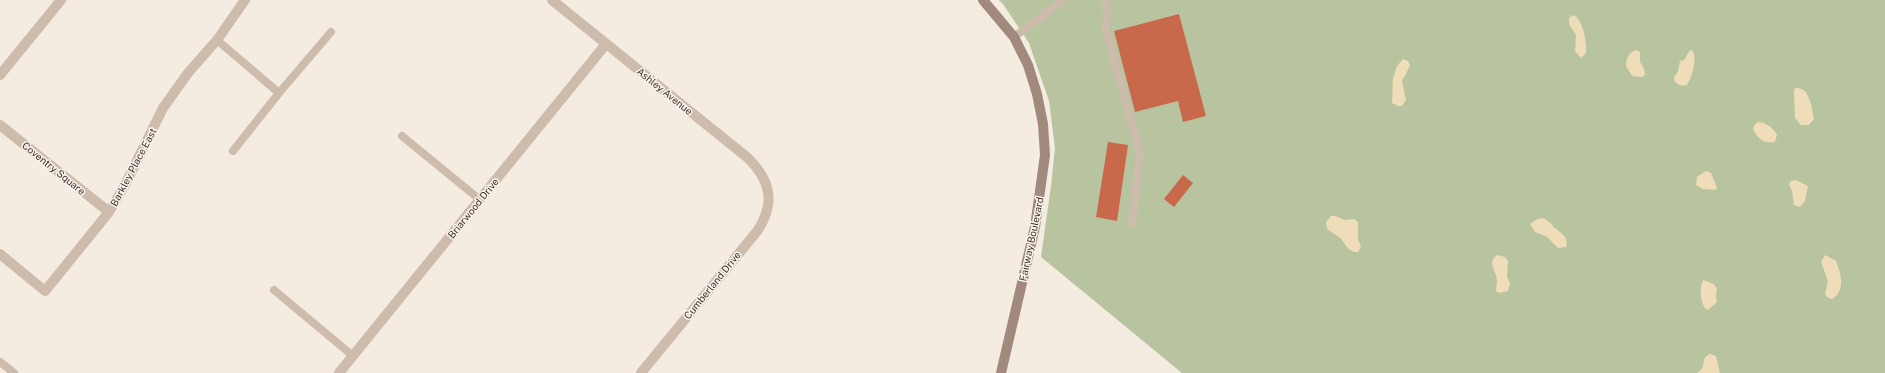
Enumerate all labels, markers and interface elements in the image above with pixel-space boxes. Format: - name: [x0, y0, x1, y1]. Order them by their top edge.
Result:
- street label: Ashley Avenue: [635, 65, 696, 117]
- street label: Barkley Place East: [107, 126, 159, 208]
- street label: Coventry Square: [20, 139, 88, 197]
- street label: Briarwood Drive: [445, 175, 501, 241]
- street label: Fairway Boulevard: [1016, 196, 1046, 282]
- street label: Cumberland Drive: [681, 249, 743, 321]

